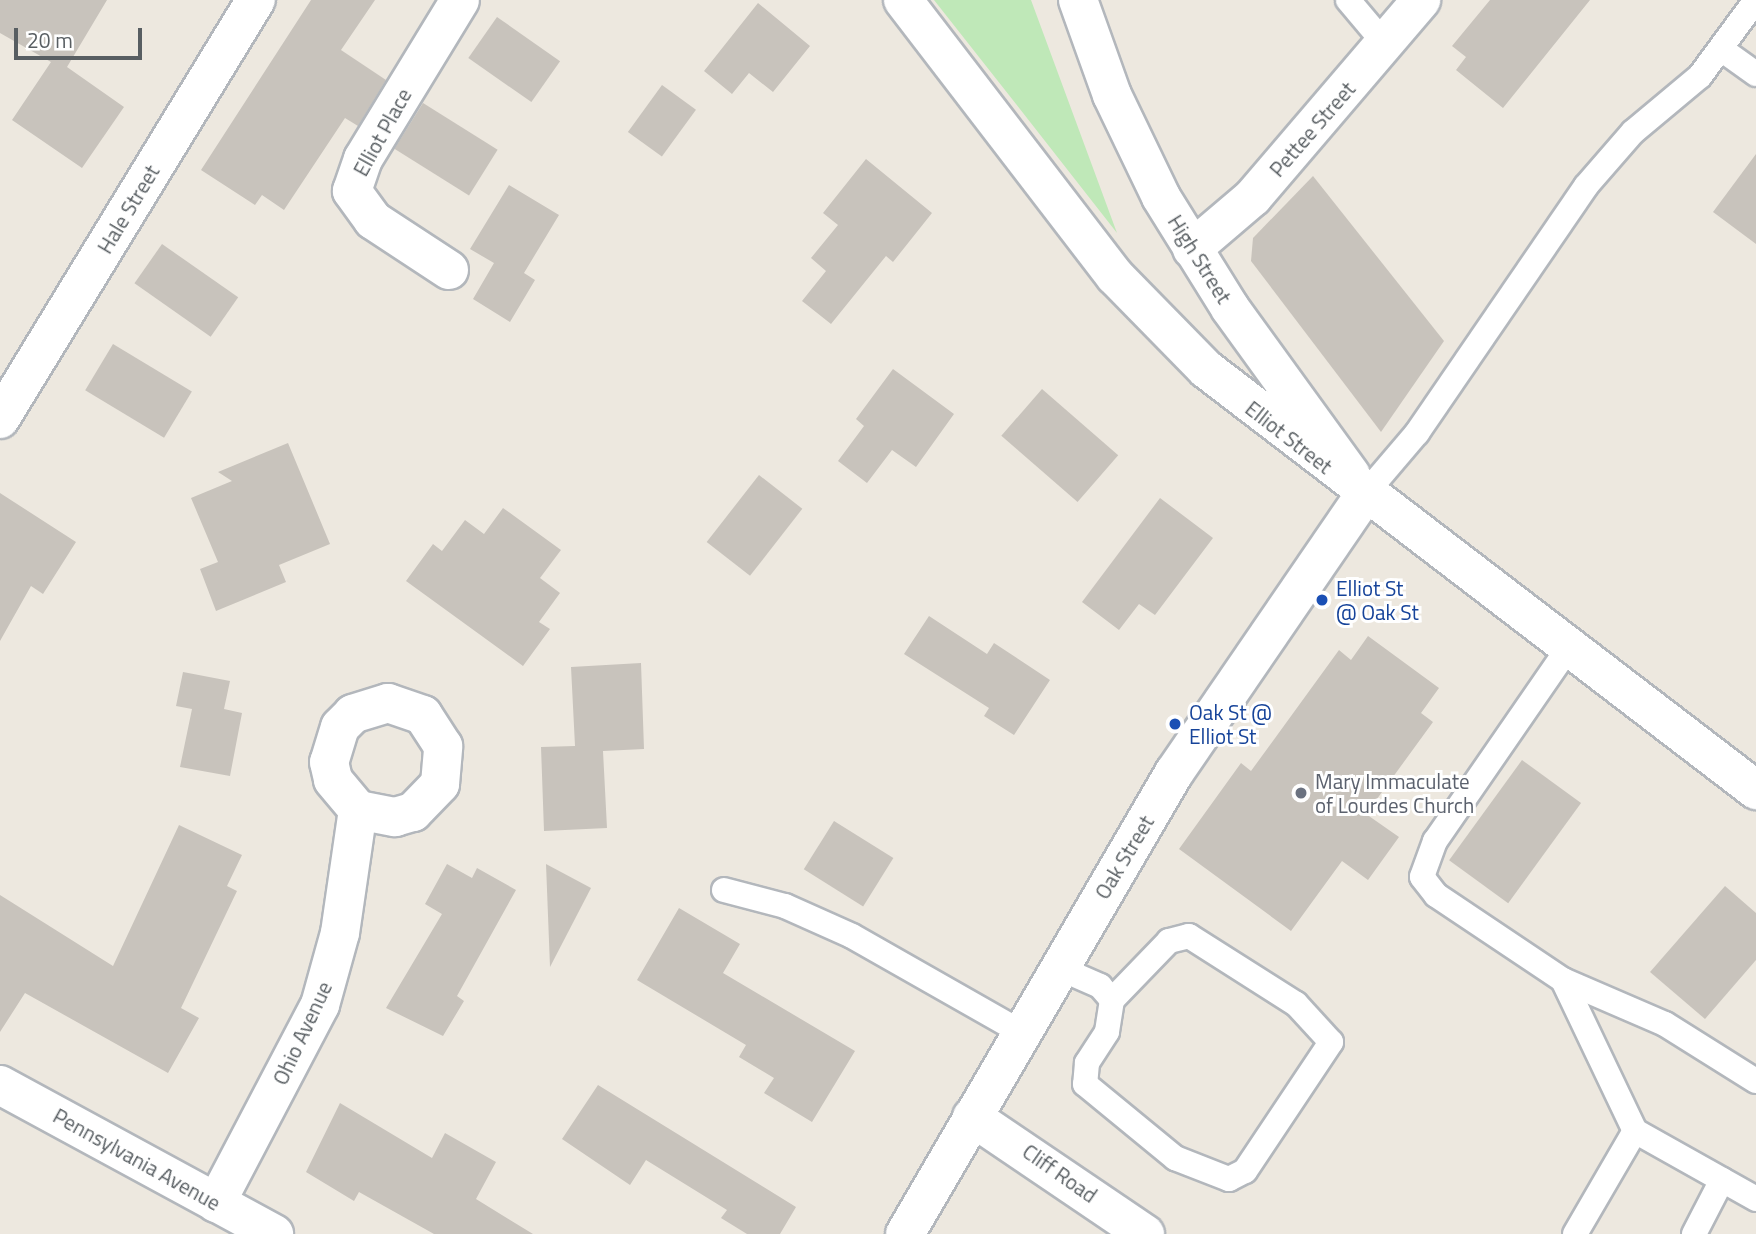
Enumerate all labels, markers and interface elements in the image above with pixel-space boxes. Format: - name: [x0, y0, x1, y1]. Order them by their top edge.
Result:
- scale bar: [18, 14, 145, 58]
- text: 20 m: [27, 24, 73, 56]
- street label: Pettee Street: [1264, 76, 1360, 182]
- street label: Elliot Place: [348, 84, 416, 180]
- street label: Hale Street: [92, 160, 164, 258]
- street label: High Street: [1163, 210, 1237, 308]
- street label: Elliot Street: [1241, 395, 1337, 479]
- place label: Elliot St @ Oak St: [1336, 575, 1419, 625]
- marker: Elliot St @ Oak St: [1314, 592, 1330, 608]
- place label: Oak St @ Elliot St: [1189, 699, 1272, 749]
- marker: Oak St @ Elliot St: [1167, 716, 1183, 732]
- place label: Mary Immaculate of Lourdes Church: [1315, 768, 1474, 818]
- marker: Mary Immaculate of Lourdes Church: [1293, 785, 1309, 801]
- street label: Oak Street: [1089, 811, 1159, 903]
- street label: Ohio Avenue: [267, 977, 337, 1089]
- street label: Pennsylvania Avenue: [49, 1103, 225, 1215]
- street label: Cliff Road: [1018, 1138, 1102, 1208]

